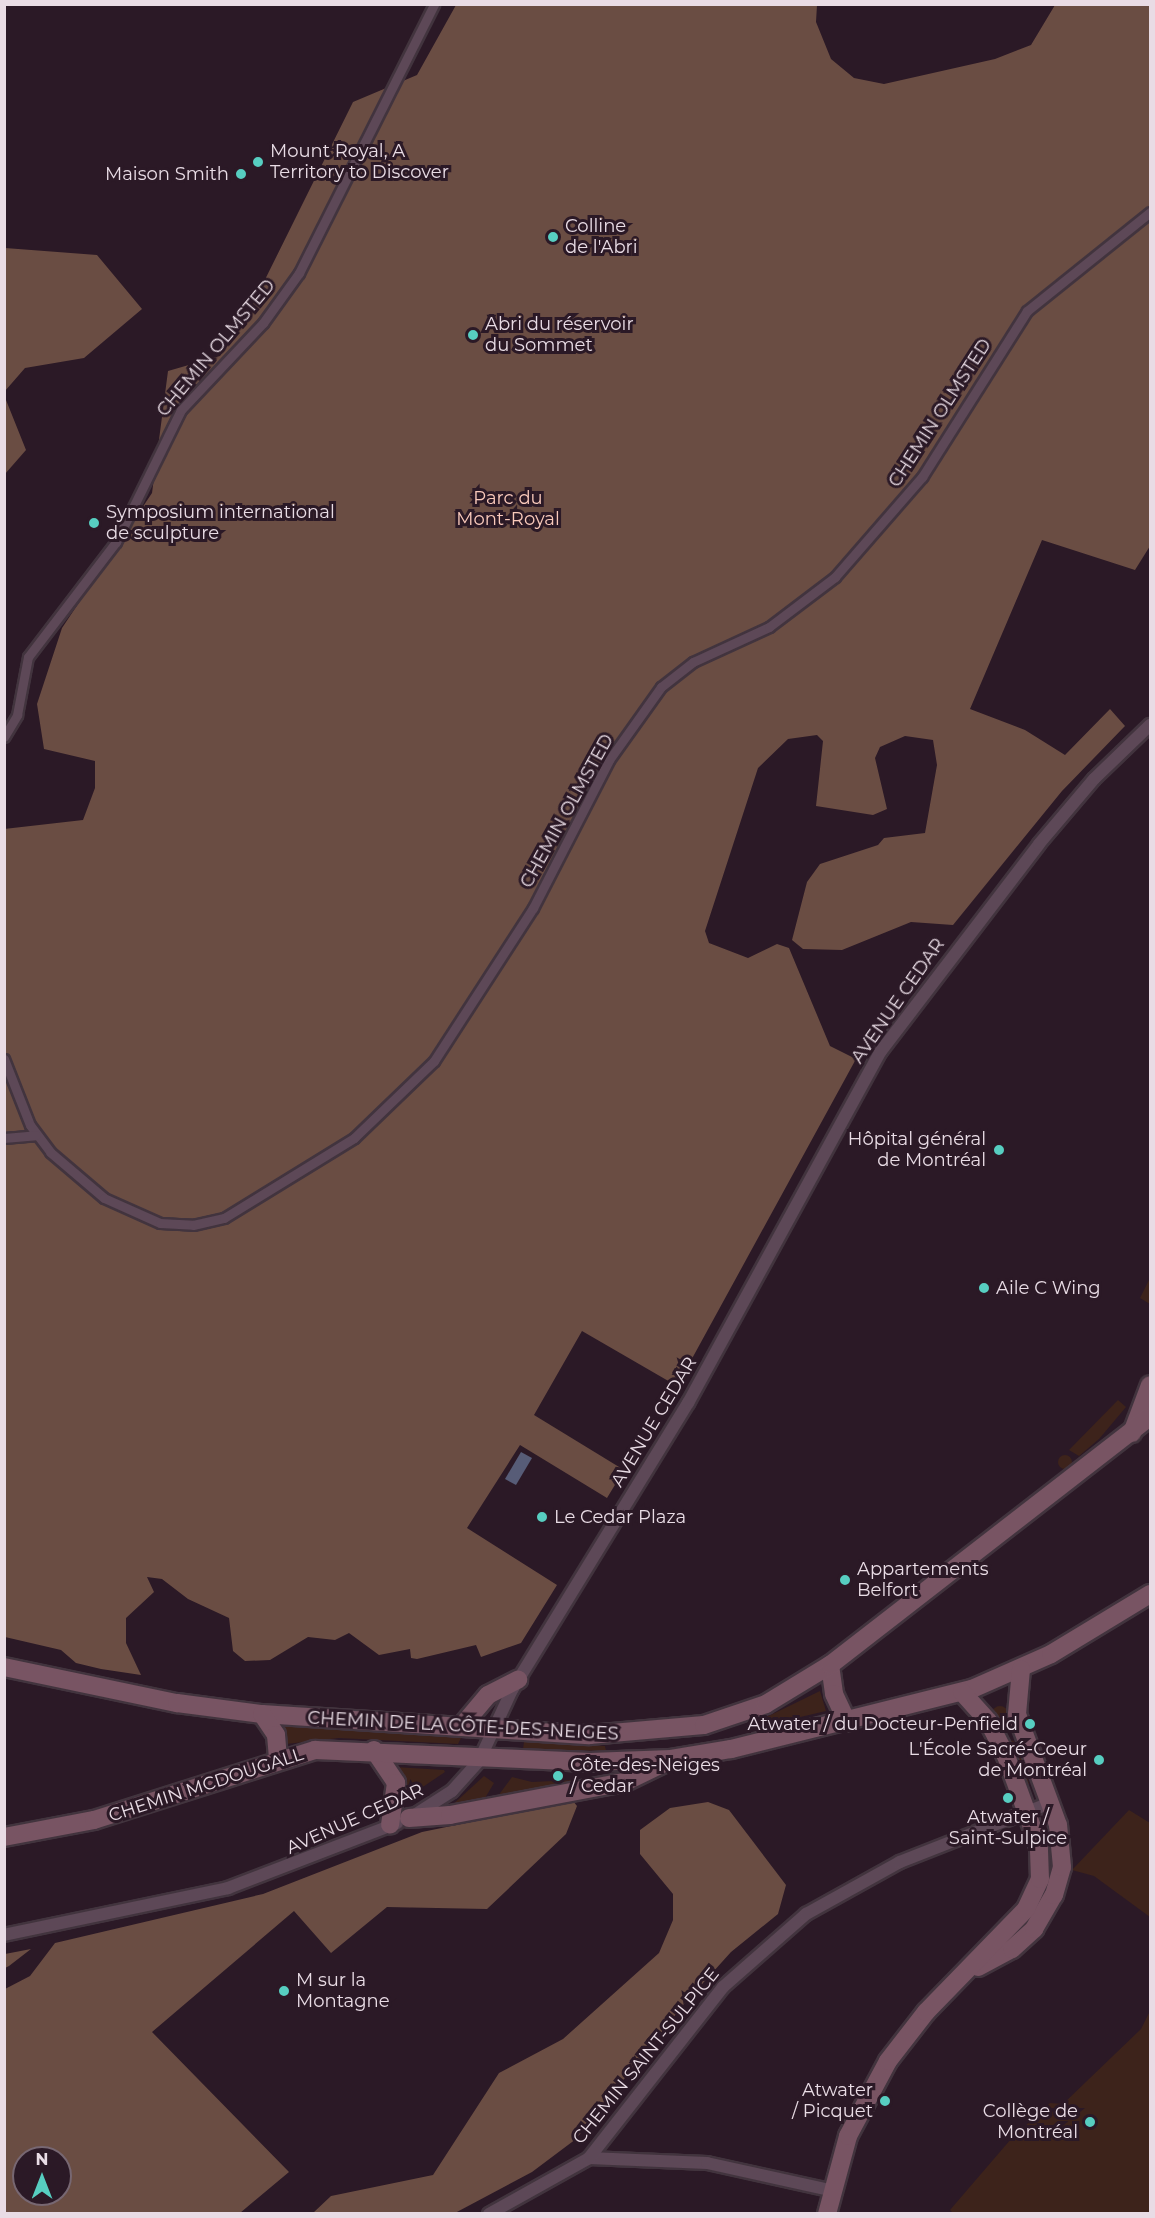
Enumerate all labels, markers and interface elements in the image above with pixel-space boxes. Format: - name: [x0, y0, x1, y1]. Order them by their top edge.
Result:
- place label: Mount Royal, A Territory to Discover: [270, 141, 449, 184]
- marker: Mount Royal, A Territory to Discover: [251, 155, 265, 169]
- place label: Maison Smith: [105, 163, 229, 185]
- marker: Maison Smith: [234, 167, 248, 181]
- place label: Colline de l'Abri: [565, 216, 638, 258]
- marker: Colline de l'Abri: [546, 230, 560, 244]
- street label: CHEMIN OLMSTED: [152, 275, 280, 421]
- place label: Abri du réservoir du Sommet: [485, 314, 634, 356]
- marker: Abri du réservoir du Sommet: [466, 328, 480, 342]
- street label: CHEMIN OLMSTED: [884, 335, 996, 491]
- park label: Parc du Mont-Royal: [456, 488, 560, 530]
- place label: Symposium international de sculpture: [106, 502, 335, 544]
- marker: Symposium international de sculpture: [87, 516, 101, 530]
- street label: CHEMIN OLMSTED: [516, 730, 618, 892]
- street label: AVENUE CEDAR: [847, 934, 949, 1068]
- place label: Hôpital général de Montréal: [848, 1129, 986, 1172]
- marker: Hôpital général de Montréal: [990, 1141, 1008, 1159]
- place label: Aile C Wing: [996, 1277, 1101, 1299]
- marker: Aile C Wing: [977, 1281, 991, 1295]
- street label: AVENUE CEDAR: [607, 1353, 701, 1491]
- place label: Le Cedar Plaza: [554, 1506, 686, 1528]
- marker: Le Cedar Plaza: [535, 1510, 549, 1524]
- place label: Appartements Belfort: [857, 1559, 988, 1602]
- marker: Appartements Belfort: [838, 1573, 852, 1587]
- street label: CHEMIN DE LA CÔTE-DES-NEIGES: [307, 1707, 619, 1745]
- place label: Atwater / du Docteur-Penfield: [748, 1713, 1018, 1735]
- marker: Atwater / du Docteur-Penfield: [1023, 1717, 1037, 1731]
- place label: L'École Sacré-Coeur de Montréal: [908, 1739, 1087, 1782]
- street label: CHEMIN MCDOUGALL: [106, 1743, 306, 1827]
- marker: L'École Sacré-Coeur de Montréal: [1092, 1753, 1106, 1767]
- place label: Côte-des-Neiges / Cedar: [570, 1755, 720, 1798]
- marker: Côte-des-Neiges / Cedar: [551, 1769, 565, 1783]
- street label: AVENUE CEDAR: [283, 1779, 427, 1859]
- marker: Atwater / Saint-Sulpice: [1001, 1791, 1015, 1805]
- place label: Atwater / Saint-Sulpice: [949, 1807, 1067, 1850]
- street label: CHEMIN SAINT-SULPICE: [568, 1963, 724, 2149]
- place label: M sur la Montagne: [296, 1970, 390, 2012]
- marker: M sur la Montagne: [277, 1984, 291, 1998]
- place label: Atwater / Picquet: [792, 2080, 873, 2122]
- marker: Atwater / Picquet: [878, 2094, 892, 2108]
- place label: Collège de Montréal: [983, 2101, 1078, 2144]
- marker: Collège de Montréal: [1083, 2115, 1097, 2129]
- north arrow: [12, 2146, 72, 2206]
- text: N: [36, 2150, 48, 2169]

